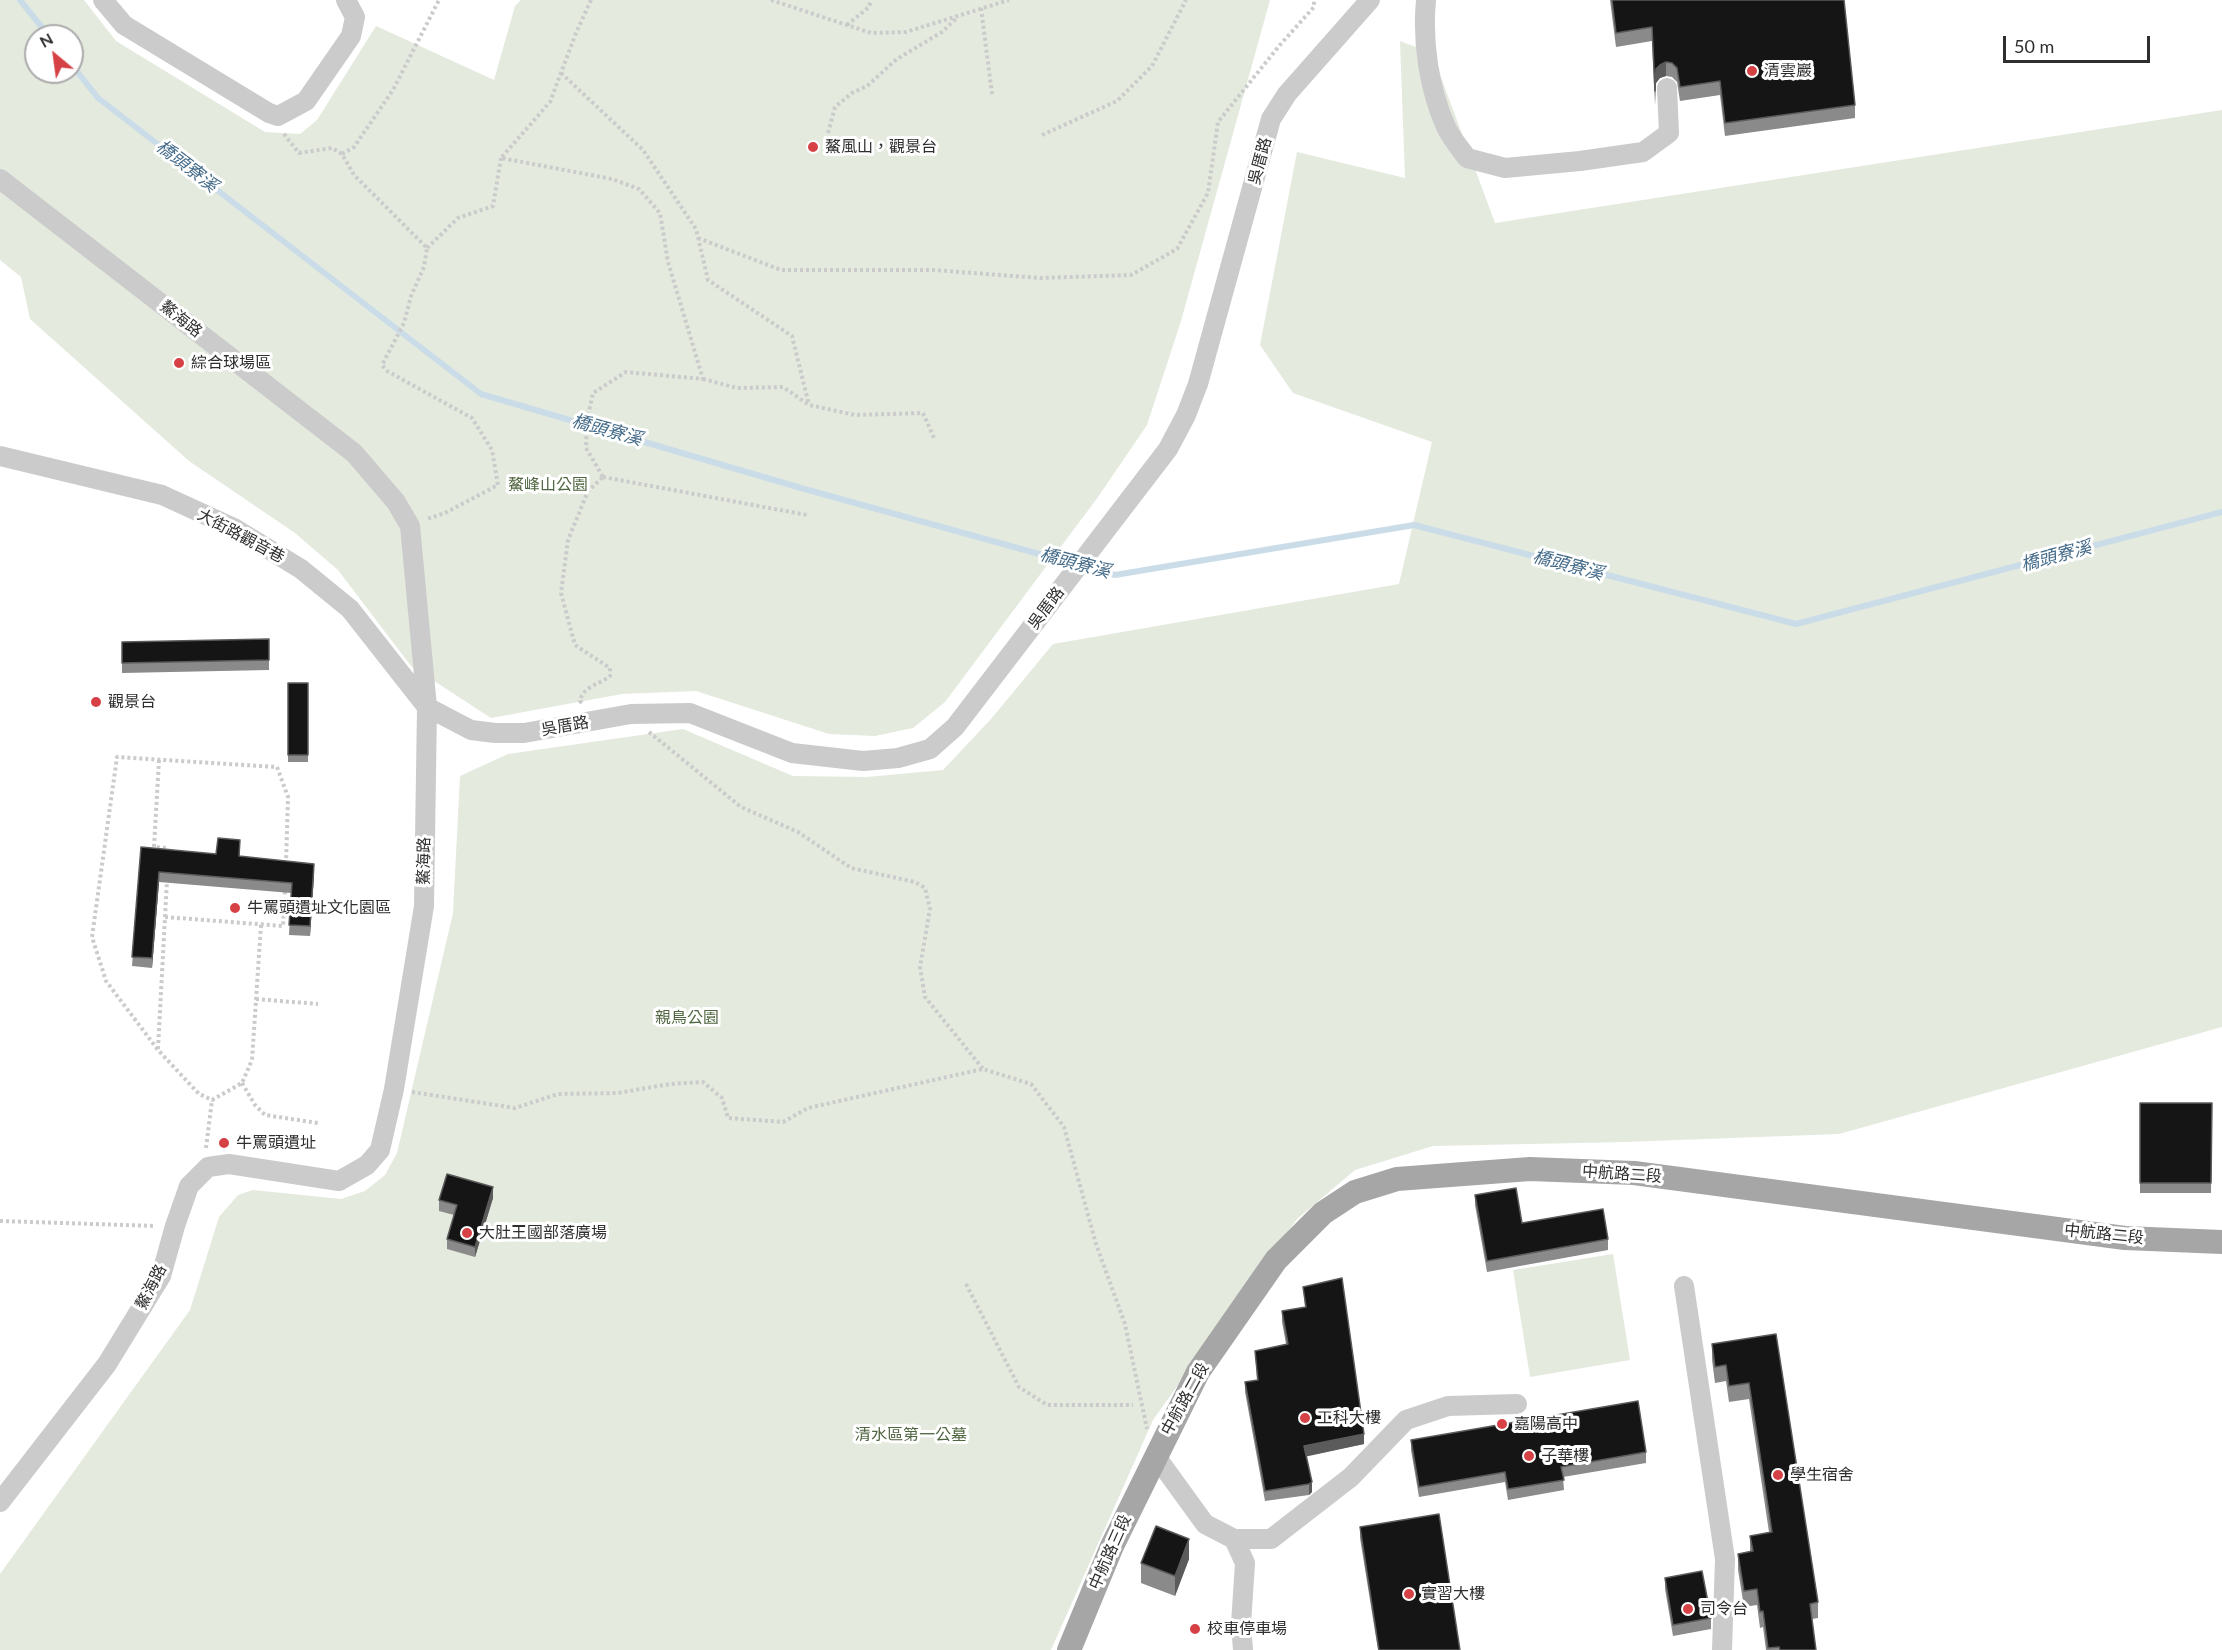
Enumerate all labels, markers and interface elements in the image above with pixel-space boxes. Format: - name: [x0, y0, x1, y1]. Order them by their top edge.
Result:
- north arrow: [24, 24, 84, 84]
- scale bar: [2006, 24, 2153, 62]
- text: N: [36, 28, 56, 51]
- text: 50 m: [2014, 35, 2054, 57]
- place label: 清雲巖: [1764, 61, 1812, 81]
- marker: 清雲巖: [1745, 64, 1759, 78]
- water label: 橋頭寮溪: [152, 135, 222, 197]
- street label: 吳厝路: [1245, 135, 1275, 187]
- place label: 鰲風山，觀景台: [825, 137, 937, 157]
- marker: 鰲風山，觀景台: [806, 140, 820, 154]
- street label: 鰲海路: [156, 297, 206, 341]
- place label: 綜合球場區: [191, 353, 271, 373]
- marker: 綜合球場區: [172, 356, 186, 370]
- water label: 橋頭寮溪: [569, 410, 645, 450]
- park label: 鰲峰山公園: [508, 475, 588, 495]
- street label: 大街路觀音巷: [194, 505, 288, 567]
- water label: 橋頭寮溪: [2018, 536, 2094, 576]
- water label: 橋頭寮溪: [1037, 543, 1113, 583]
- water label: 橋頭寮溪: [1530, 545, 1606, 585]
- street label: 吳厝路: [1024, 583, 1068, 633]
- place label: 觀景台: [108, 692, 156, 712]
- marker: 觀景台: [89, 695, 103, 709]
- street label: 吳厝路: [540, 712, 590, 740]
- street label: 鰲海路: [414, 837, 434, 885]
- place label: 牛罵頭遺址文化園區: [247, 898, 391, 918]
- marker: 牛罵頭遺址文化園區: [228, 901, 242, 915]
- park label: 親鳥公園: [655, 1008, 719, 1028]
- place label: 牛罵頭遺址: [236, 1133, 316, 1153]
- marker: 牛罵頭遺址: [217, 1136, 231, 1150]
- street label: 中航路二段: [1581, 1162, 1663, 1186]
- street label: 中航路二段: [2063, 1220, 2145, 1248]
- place label: 大肚王國部落廣場: [479, 1223, 607, 1243]
- marker: 大肚王國部落廣場: [460, 1226, 474, 1240]
- street label: 鰲海路: [132, 1261, 170, 1313]
- street label: 中航路二段: [1157, 1359, 1213, 1439]
- place label: 工科大樓: [1317, 1408, 1381, 1428]
- marker: 工科大樓: [1298, 1411, 1312, 1425]
- place label: 嘉陽高中: [1514, 1414, 1578, 1434]
- marker: 嘉陽高中: [1495, 1417, 1509, 1431]
- park label: 清水區第一公墓: [855, 1425, 967, 1445]
- place label: 子華樓: [1541, 1446, 1589, 1466]
- marker: 子華樓: [1522, 1449, 1536, 1463]
- place label: 學生宿舍: [1790, 1465, 1854, 1485]
- marker: 學生宿舍: [1771, 1468, 1785, 1482]
- street label: 中航路三段: [1085, 1512, 1135, 1592]
- place label: 實習大樓: [1421, 1584, 1485, 1604]
- marker: 實習大樓: [1402, 1587, 1416, 1601]
- place label: 司令台: [1700, 1599, 1748, 1619]
- marker: 司令台: [1681, 1602, 1695, 1616]
- place label: 校車停車場: [1207, 1619, 1287, 1639]
- marker: 校車停車場: [1188, 1622, 1202, 1636]

